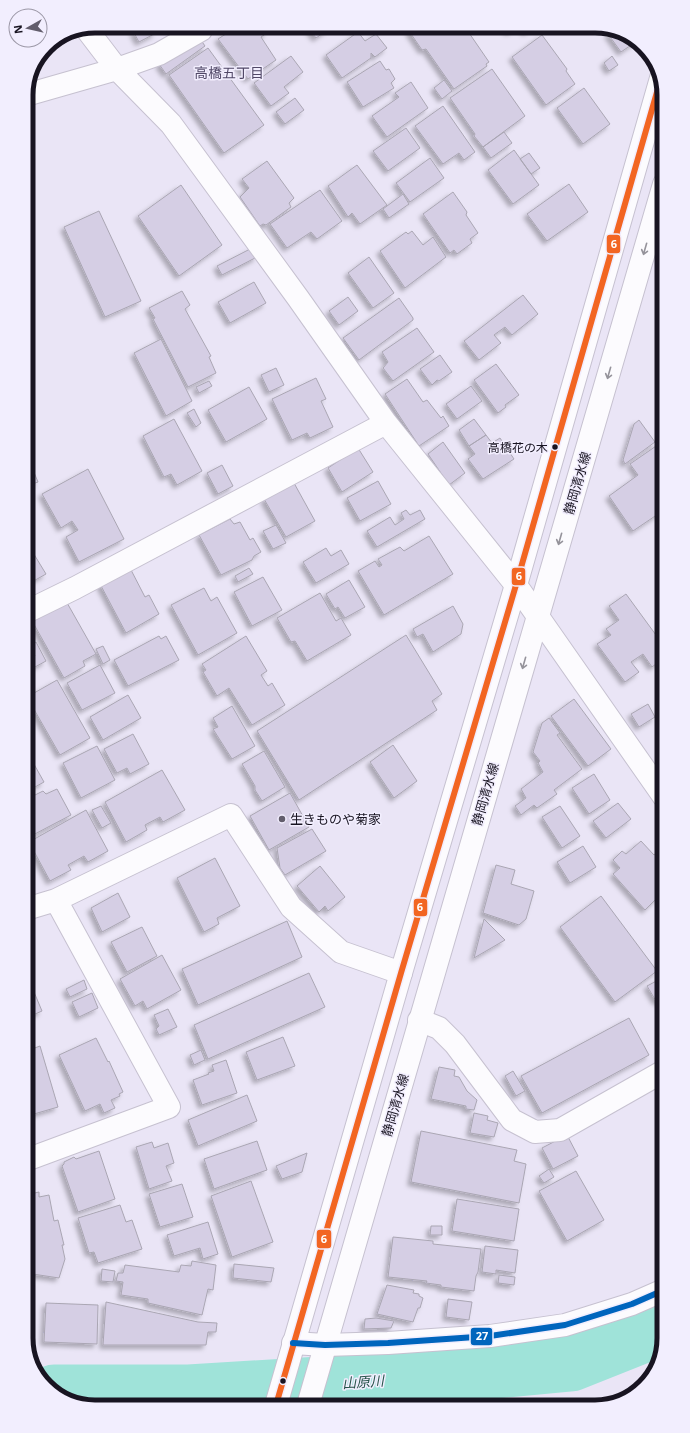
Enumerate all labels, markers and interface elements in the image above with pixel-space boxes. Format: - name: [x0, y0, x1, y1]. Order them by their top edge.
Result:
- north arrow: [8, 8, 48, 48]
- text: N: [10, 24, 26, 35]
- district label: 高橋五丁目: [194, 63, 264, 82]
- line badge: 6: [606, 234, 621, 254]
- text: 6: [611, 236, 617, 251]
- one-way arrow: [641, 242, 648, 255]
- one-way arrow: [605, 367, 612, 380]
- place label: 高橋花の木: [488, 439, 548, 456]
- marker: 高橋花の木: [550, 442, 560, 452]
- street label: 静岡清水線: [559, 449, 595, 517]
- one-way arrow: [556, 532, 563, 545]
- line badge: 6: [511, 567, 526, 586]
- text: 6: [516, 568, 522, 583]
- one-way arrow: [520, 657, 527, 670]
- street label: 静岡清水線: [467, 760, 503, 828]
- place label: 生きものや菊家: [290, 810, 381, 828]
- marker: 生きものや菊家: [277, 814, 287, 824]
- line badge: 6: [413, 898, 428, 917]
- text: 6: [417, 899, 423, 914]
- street label: 静岡清水線: [377, 1071, 413, 1139]
- line badge: 6: [316, 1229, 332, 1249]
- text: 6: [321, 1231, 327, 1246]
- line badge: 27: [470, 1327, 493, 1346]
- text: 27: [476, 1328, 488, 1343]
- water label: 山原川: [341, 1370, 387, 1392]
- unlabelled marker: [278, 1376, 288, 1386]

